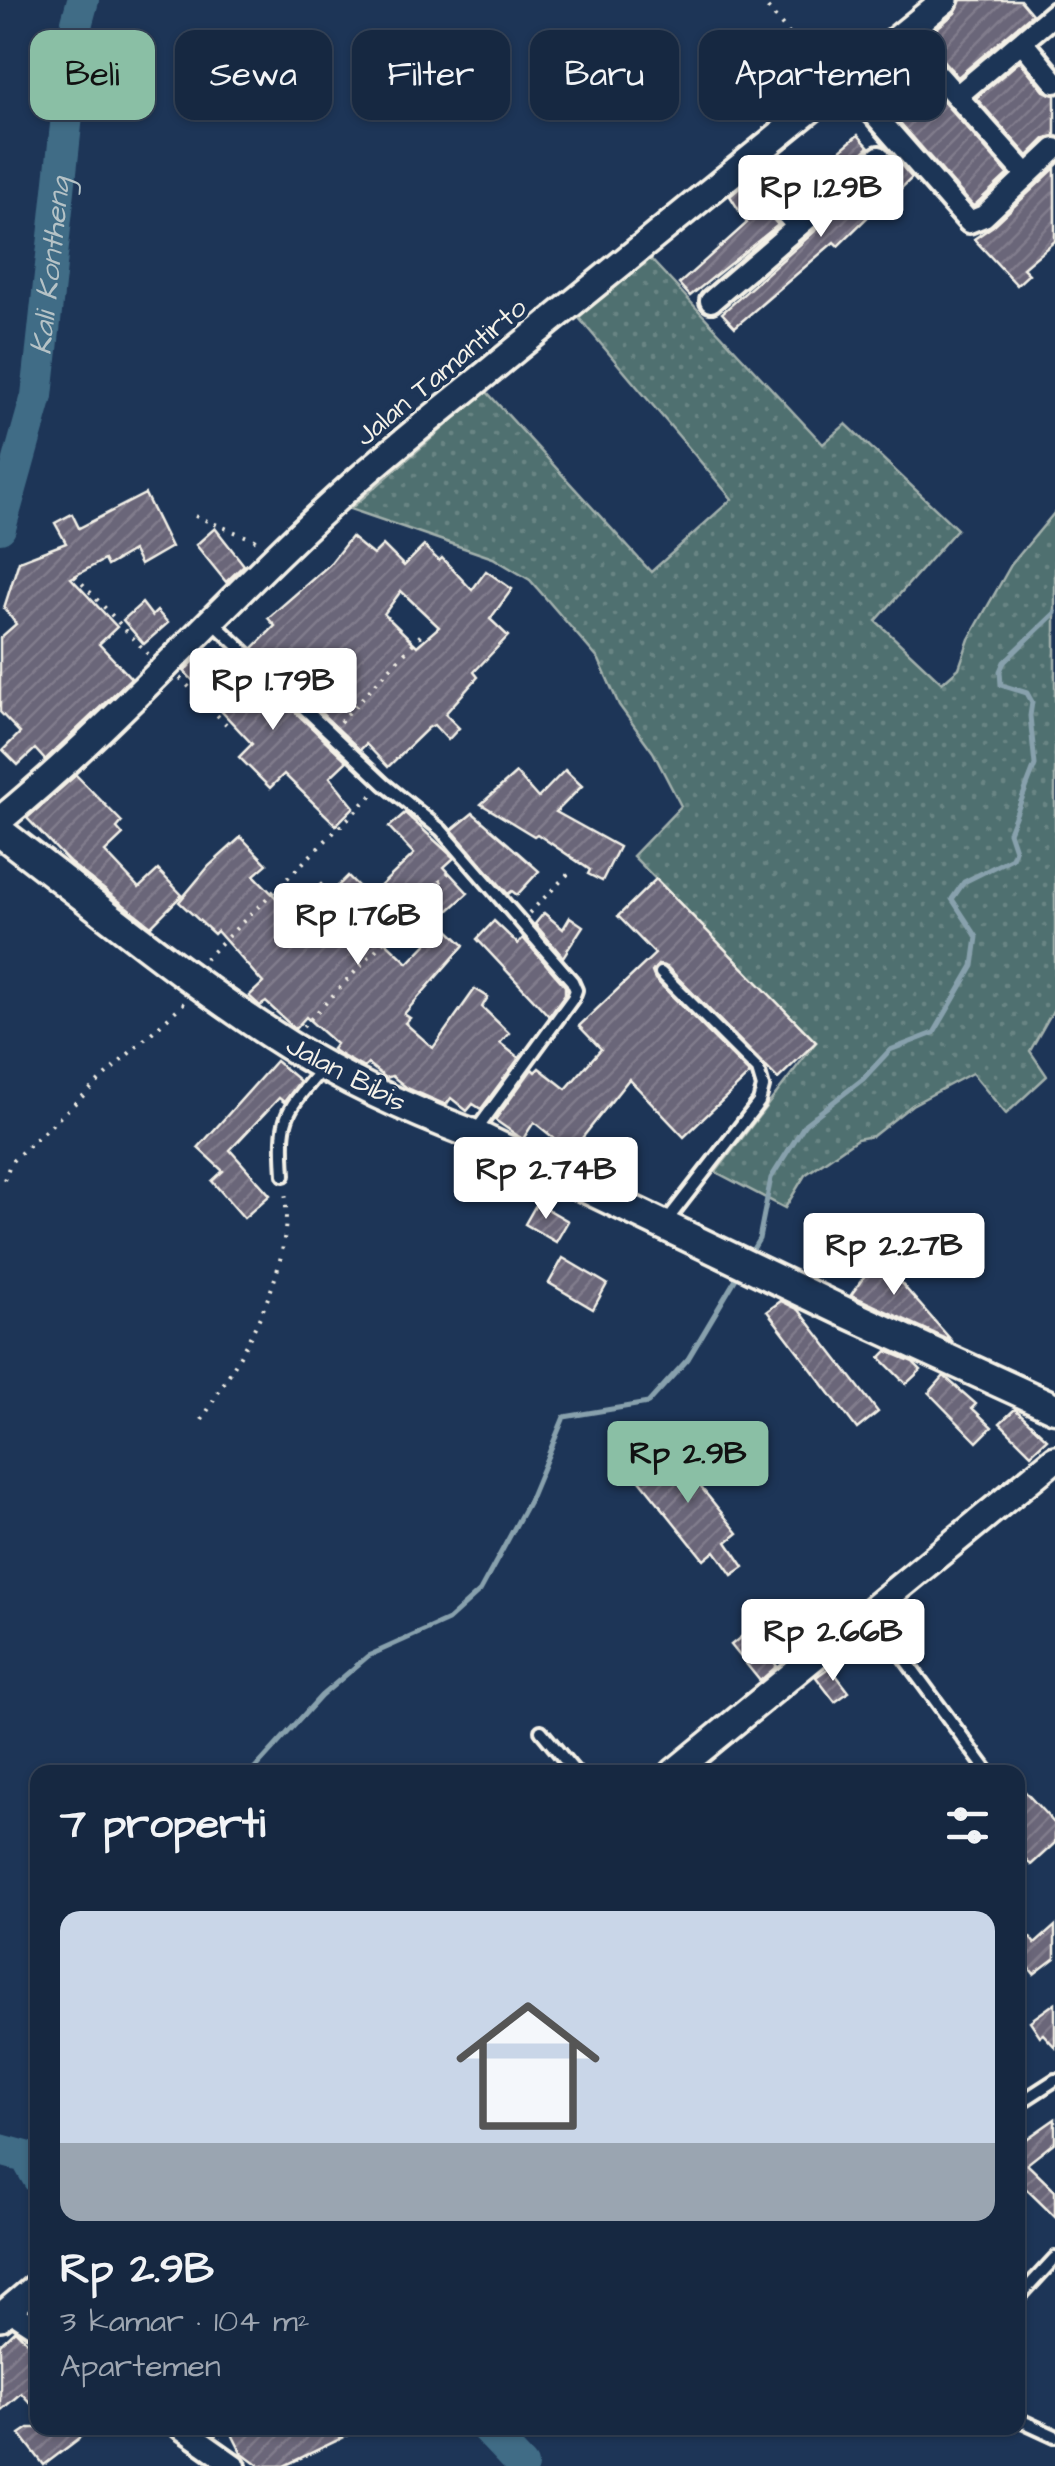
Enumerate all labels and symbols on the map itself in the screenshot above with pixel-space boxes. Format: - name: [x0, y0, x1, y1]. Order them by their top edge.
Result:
- pin: Rp 1.29B: [718, 155, 924, 240]
- water label: Kali Kontheng: [21, 173, 82, 357]
- street label: Jalan Tamantirto: [347, 289, 535, 455]
- pin: Rp 1.79B: [170, 648, 376, 733]
- pin: Rp 1.76B: [255, 883, 461, 968]
- street label: Jalan Bibis: [279, 1026, 413, 1122]
- pin: Rp 2.74B: [443, 1137, 649, 1222]
- pin: Rp 2.27B: [791, 1213, 997, 1298]
- pin: Rp 2.9B: [596, 1421, 780, 1506]
- pin: Rp 2.66B: [730, 1599, 936, 1684]

